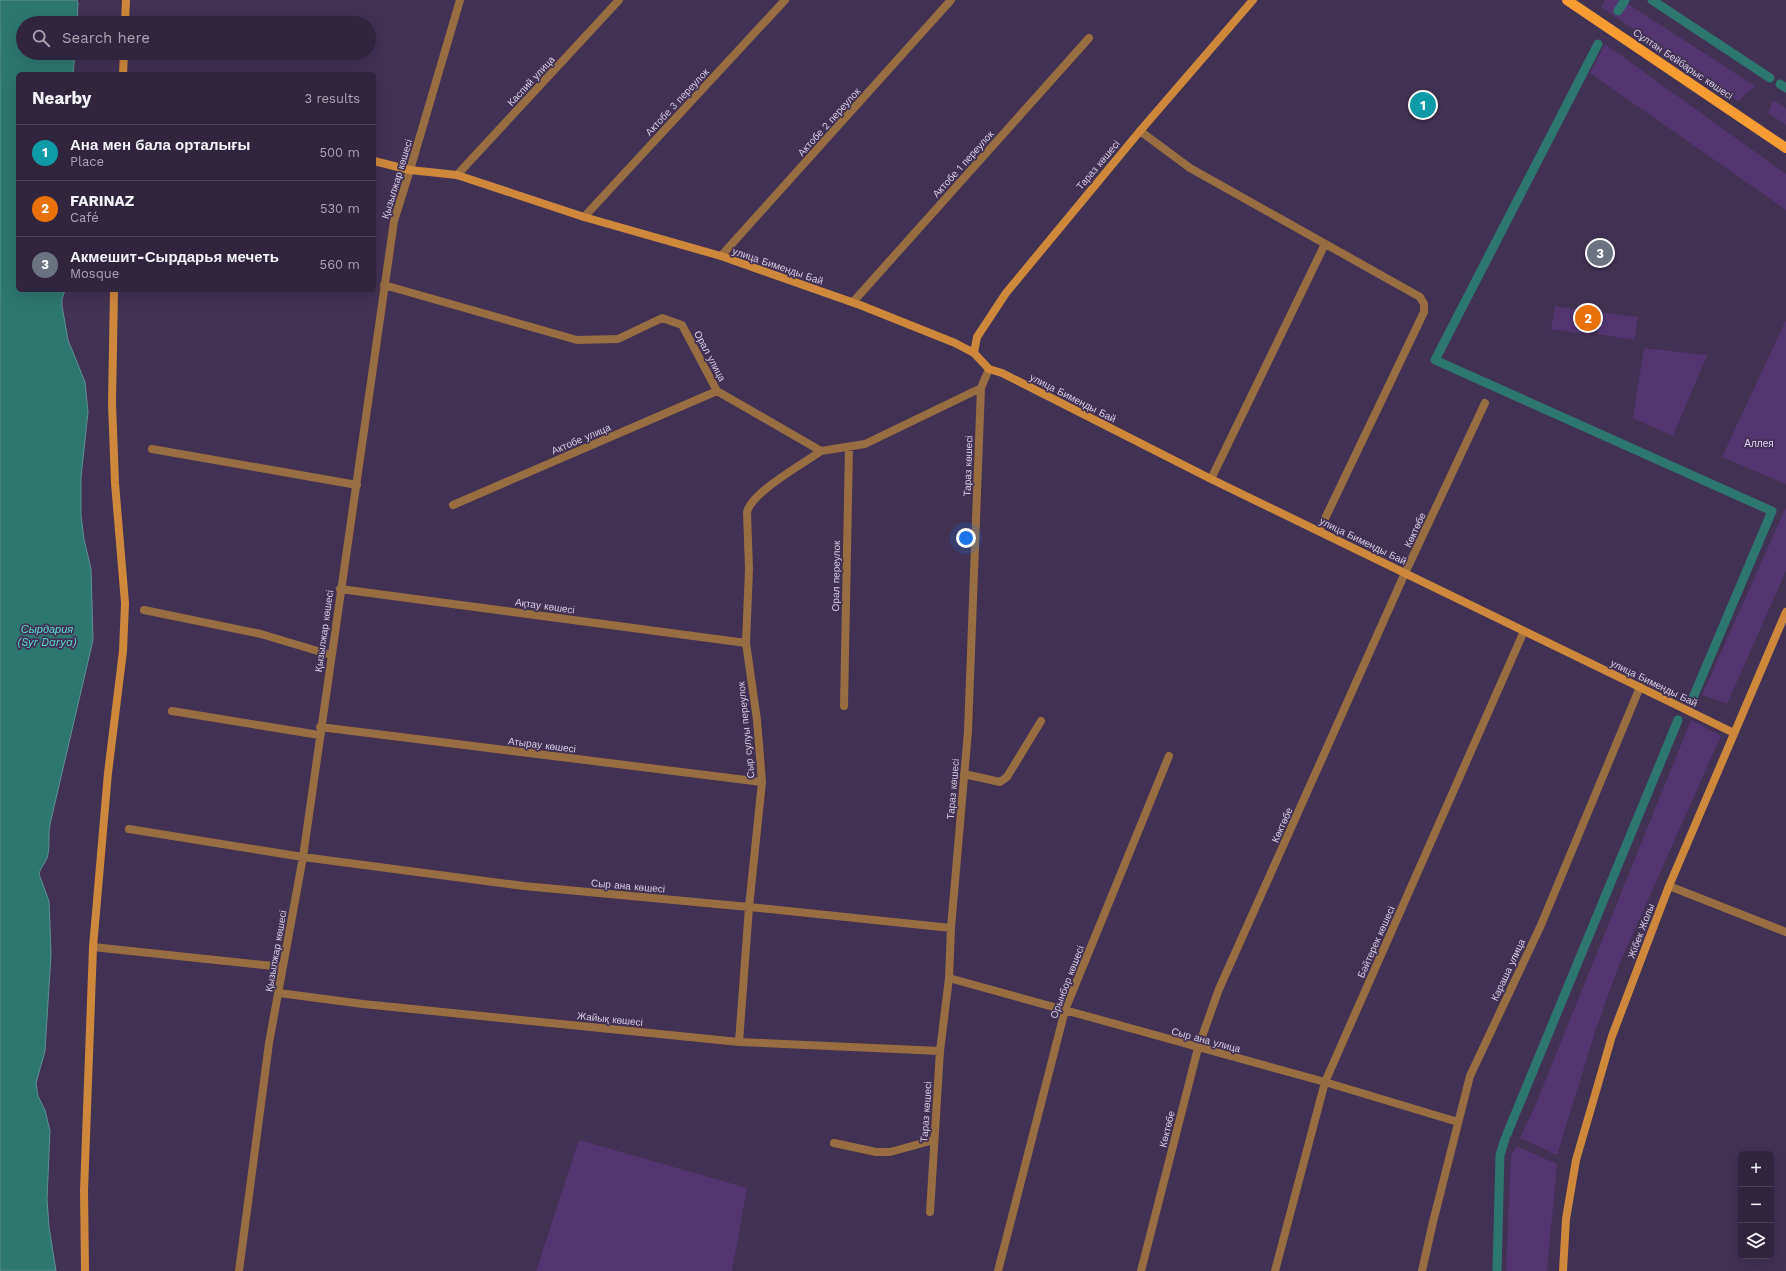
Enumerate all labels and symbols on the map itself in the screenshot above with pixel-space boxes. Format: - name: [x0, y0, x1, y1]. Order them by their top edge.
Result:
- street label: Сұлтан Бейбарыс көшесі: [1631, 27, 1735, 101]
- street label: Каспий улица: [505, 54, 557, 108]
- street label: Актобе 3 переулок: [643, 66, 711, 138]
- street label: Актобе 2 переулок: [796, 85, 863, 158]
- pin: 1: [1410, 90, 1436, 120]
- street label: Актобе 1 переулок: [930, 128, 996, 199]
- street label: Қызылжар көшесі: [380, 138, 414, 220]
- street label: Тараз көшесі: [1074, 138, 1122, 192]
- pin: 3: [1587, 238, 1613, 268]
- street label: улица Бименды Бай: [731, 245, 825, 287]
- pin: 2: [1575, 303, 1601, 333]
- street label: Орал улица: [692, 329, 728, 384]
- street label: улица Бименды Бай: [1028, 371, 1118, 425]
- street label: Актобе улица: [550, 421, 613, 456]
- street label: Тараз көшесі: [961, 435, 975, 497]
- park label: Аллея: [1744, 438, 1774, 449]
- street label: Көктөбе: [1402, 510, 1428, 549]
- street label: улица Бименды Бай: [1318, 515, 1408, 567]
- your location: [956, 528, 976, 548]
- street label: Орал переулок: [830, 540, 842, 611]
- street label: Қызылжар көшесі: [313, 589, 335, 673]
- street label: Ақтау көшесі: [514, 596, 576, 616]
- water label: Сырдария (Syr Darya): [18, 623, 77, 649]
- street label: улица Бименды Бай: [1609, 657, 1699, 709]
- street label: Сыр сулуы переулок: [735, 680, 757, 779]
- street label: Атырау көшесі: [507, 735, 577, 755]
- street label: Тараз көшесі: [945, 758, 961, 820]
- street label: Көктөбе: [1269, 805, 1295, 844]
- street label: Сыр ана көшесі: [591, 877, 665, 895]
- street label: Жібек Жолы: [1625, 902, 1657, 960]
- street label: Бәйтерек көшесі: [1355, 904, 1397, 980]
- street label: Қызылжар көшесі: [263, 909, 289, 993]
- street label: Караша улица: [1489, 937, 1527, 1003]
- street label: Орынбор көшесі: [1048, 944, 1086, 1020]
- street label: Жайық көшесі: [576, 1010, 644, 1028]
- street label: Сыр ана улица: [1170, 1026, 1242, 1055]
- street label: Тараз көшесі: [918, 1081, 934, 1143]
- street label: Көктөбе: [1157, 1109, 1177, 1148]

